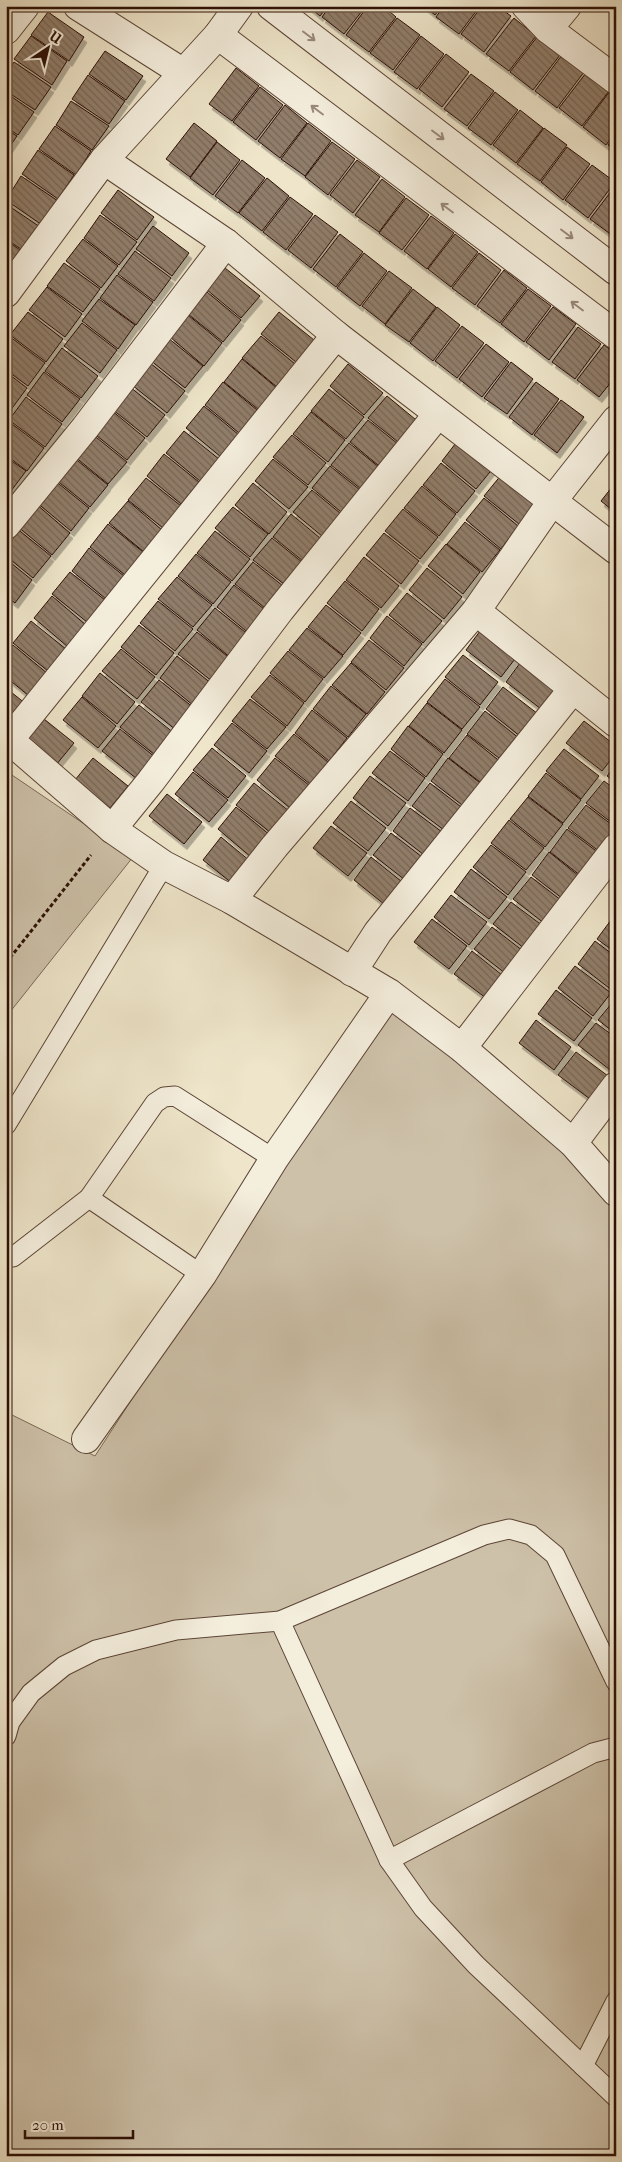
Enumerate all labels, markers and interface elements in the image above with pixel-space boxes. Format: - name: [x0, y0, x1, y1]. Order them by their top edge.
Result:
- north arrow: [22, 22, 72, 72]
- text: U: [45, 27, 65, 48]
- one-way arrow: [302, 31, 316, 41]
- one-way arrow: [310, 105, 324, 115]
- one-way arrow: [431, 129, 444, 140]
- one-way arrow: [440, 203, 454, 213]
- one-way arrow: [560, 228, 573, 239]
- one-way arrow: [571, 300, 584, 311]
- scale bar: [25, 2107, 132, 2139]
- text: 20 m: [32, 2116, 64, 2134]

